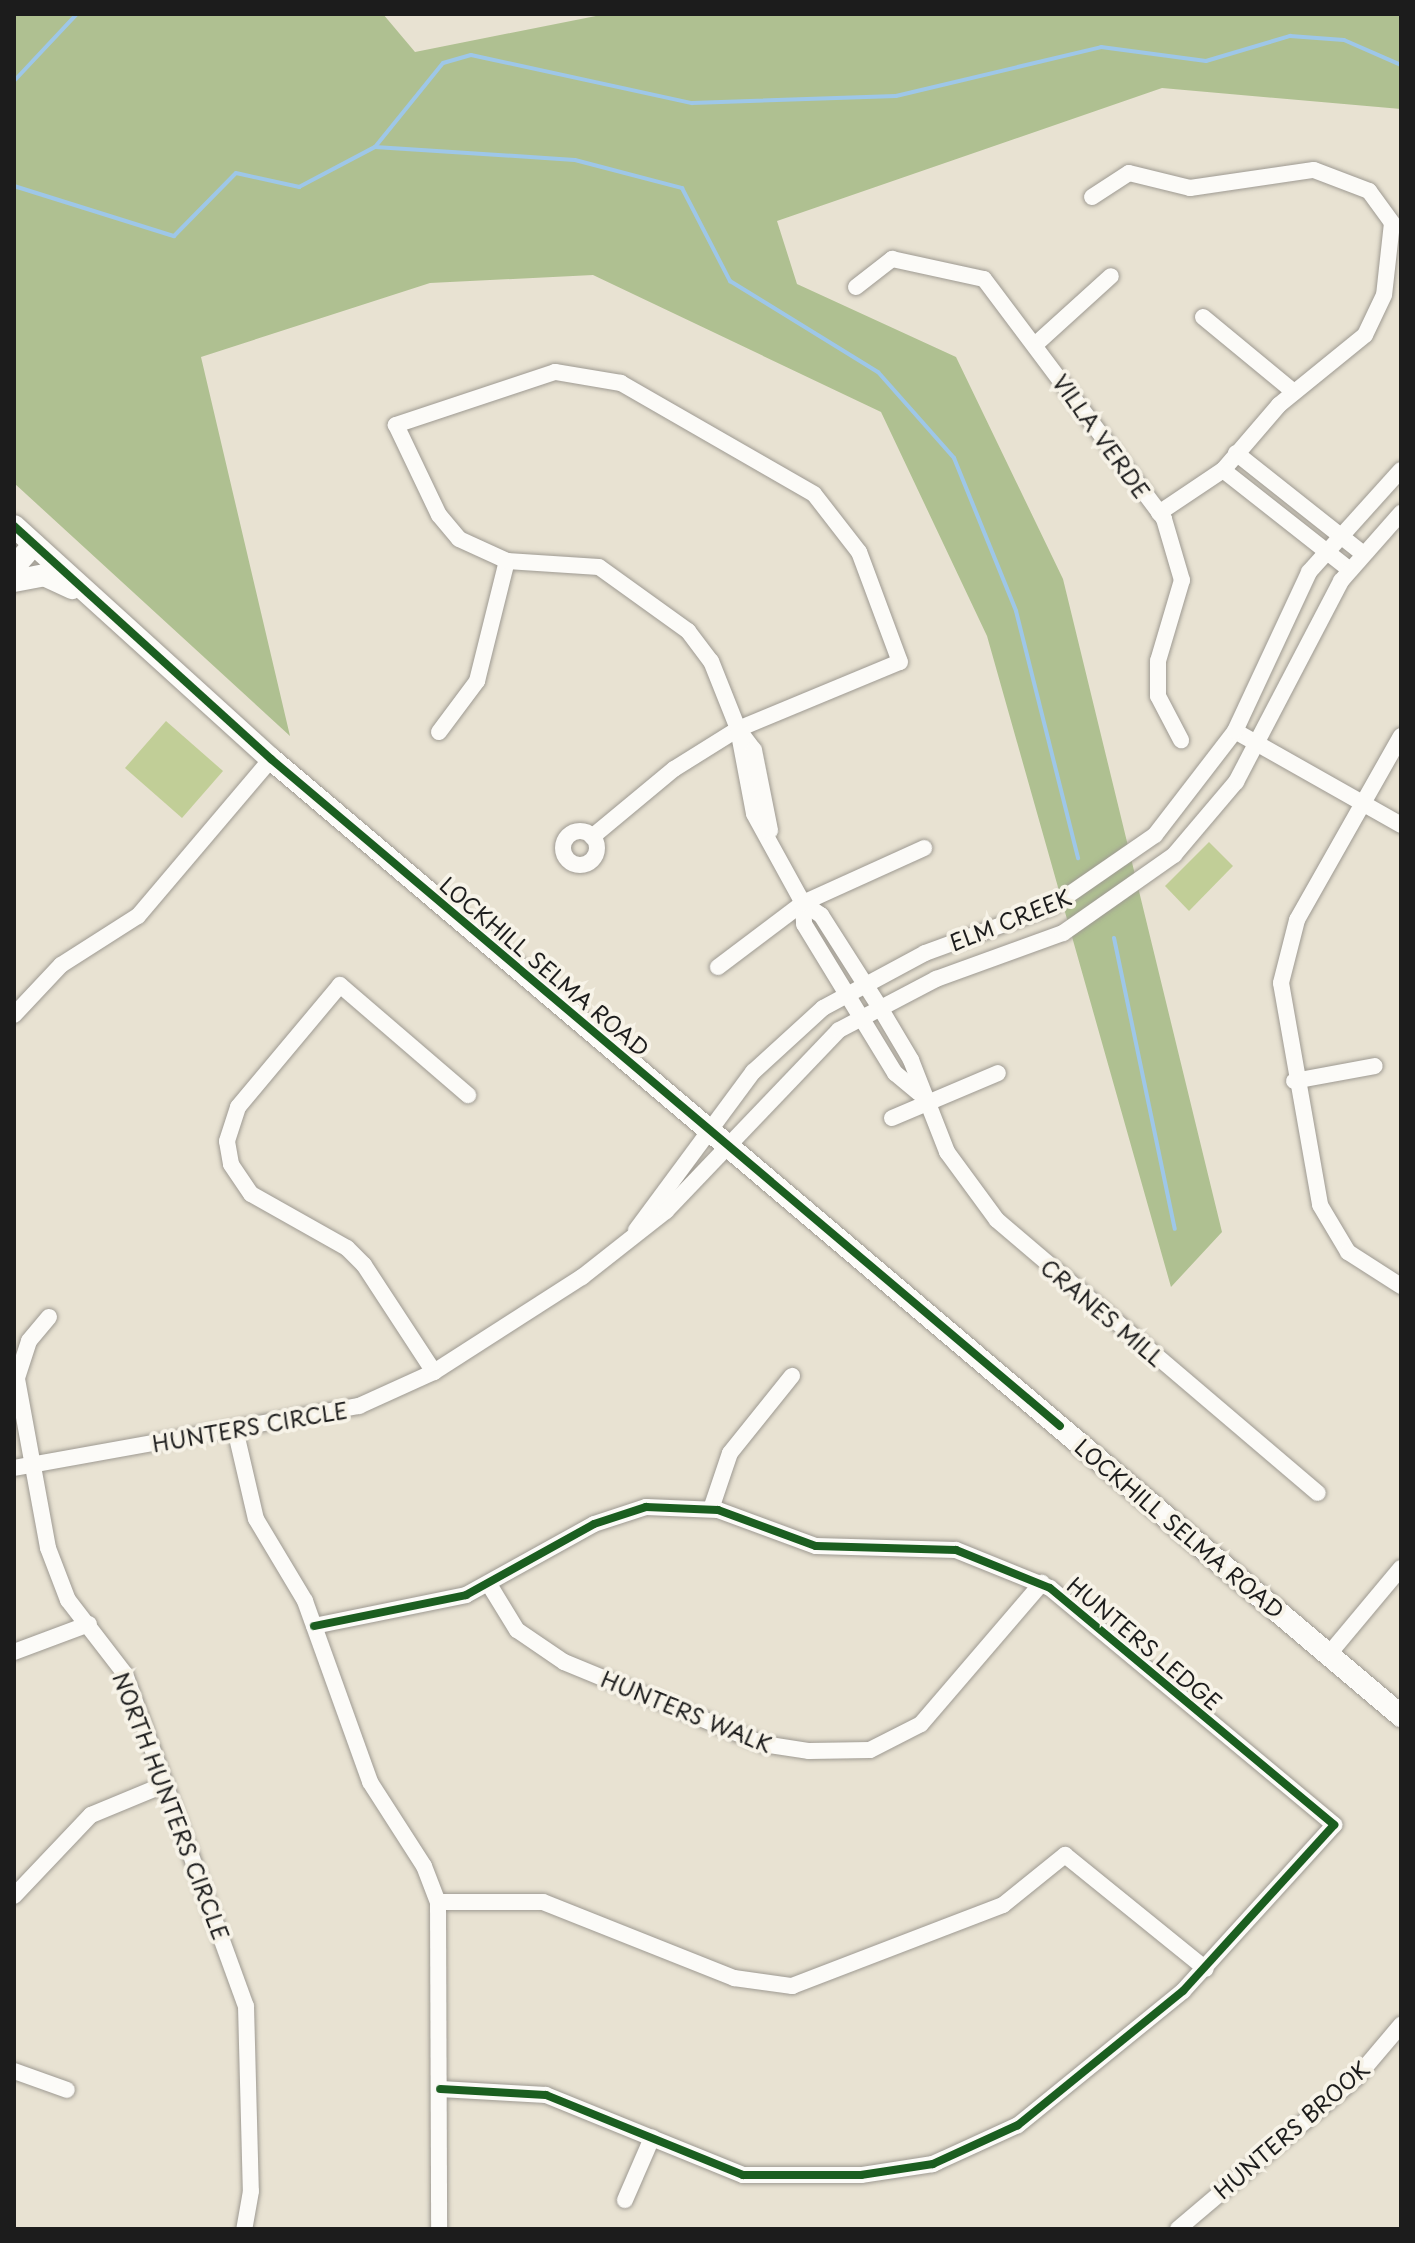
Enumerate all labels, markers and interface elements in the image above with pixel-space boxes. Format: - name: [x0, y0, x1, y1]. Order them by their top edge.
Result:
- street label: VILLA VERDE: [1048, 369, 1156, 503]
- street label: LOCKHILL SELMA ROAD: [434, 870, 656, 1062]
- street label: ELM CREEK: [945, 883, 1075, 955]
- street label: CRANES MILL: [1036, 1253, 1170, 1371]
- street label: HUNTERS CIRCLE: [149, 1396, 351, 1456]
- street label: LOCKHILL SELMA ROAD: [1069, 1432, 1291, 1624]
- street label: HUNTERS LEDGE: [1062, 1571, 1228, 1715]
- street label: HUNTERS WALK: [597, 1664, 777, 1758]
- street label: NORTH HUNTERS CIRCLE: [108, 1666, 236, 1946]
- street label: HUNTERS BROOK: [1207, 2054, 1375, 2204]

